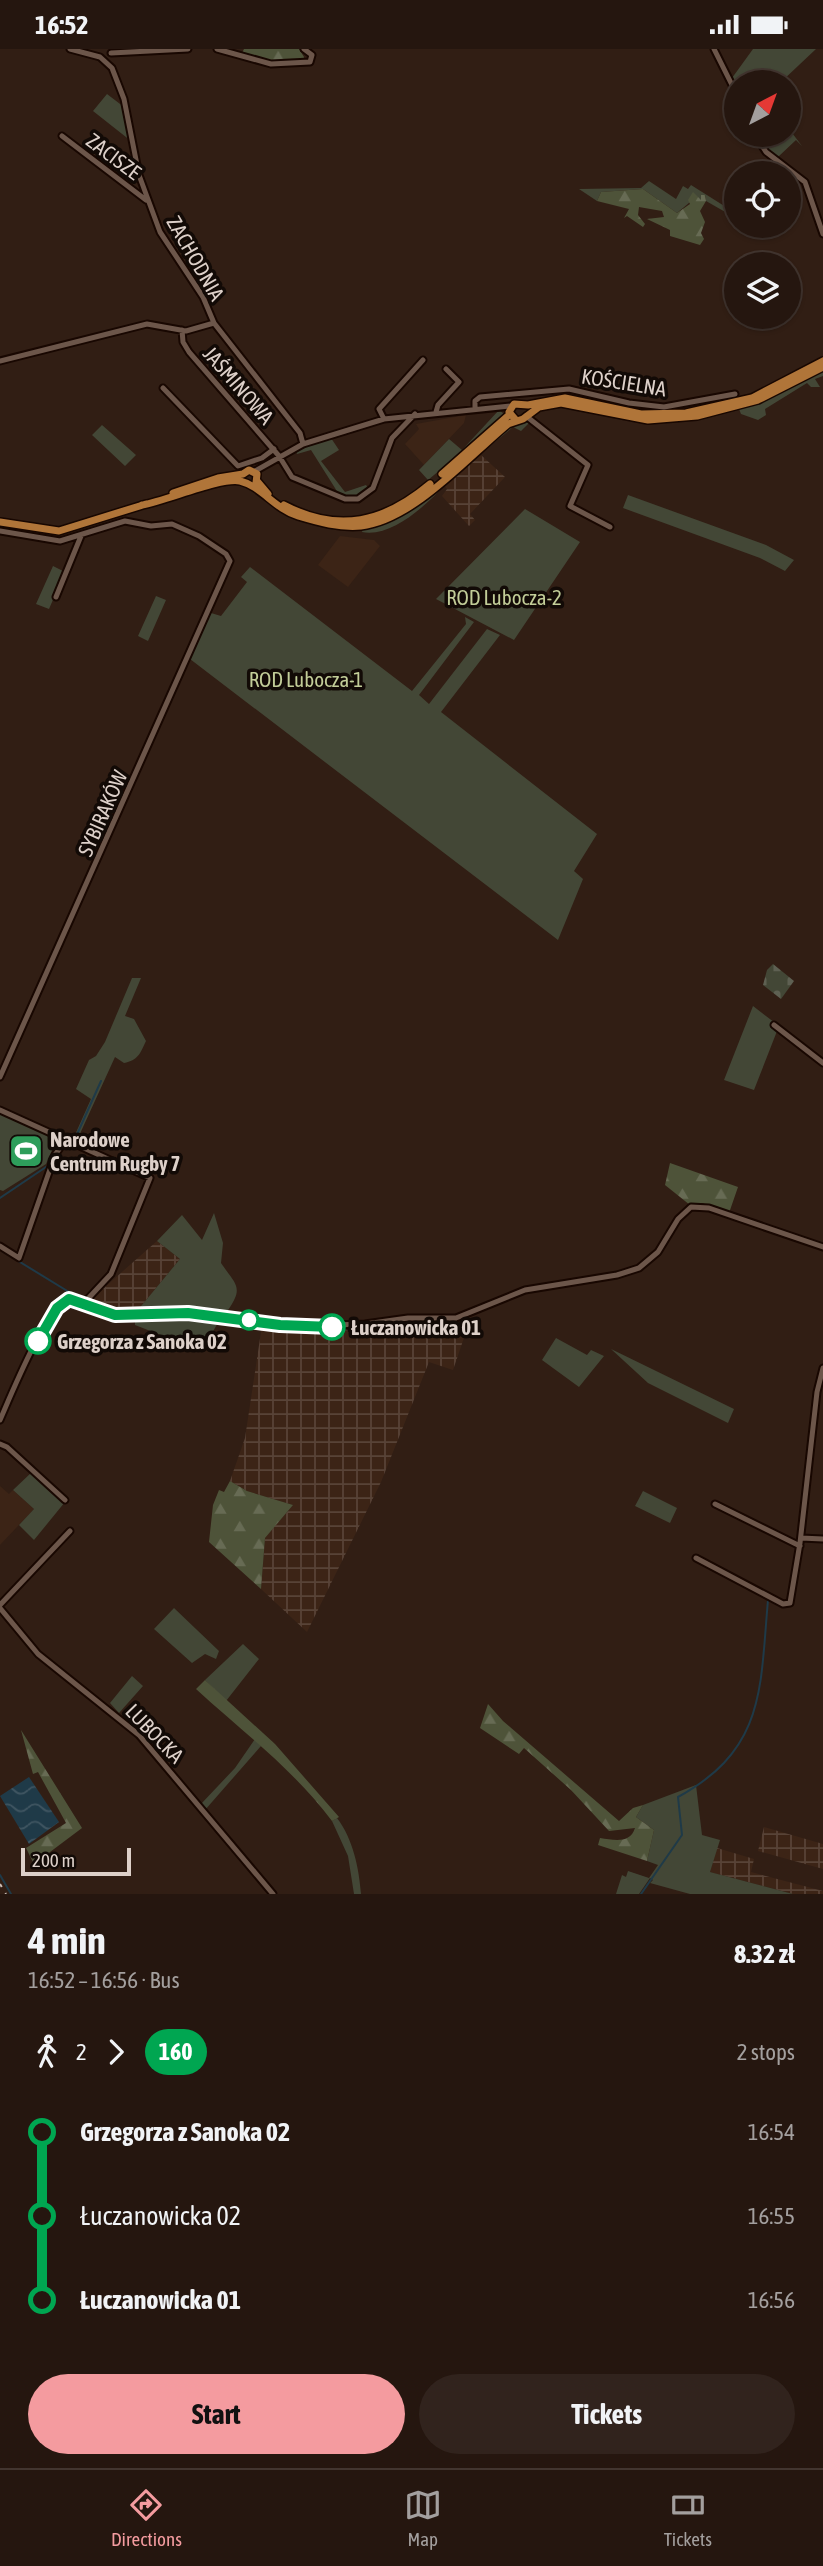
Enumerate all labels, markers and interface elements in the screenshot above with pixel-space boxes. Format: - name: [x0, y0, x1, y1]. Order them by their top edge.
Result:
- text: 16:52: [35, 10, 89, 40]
- north arrow: [724, 70, 802, 147]
- map controls: [724, 70, 801, 329]
- street label: ZACISZE: [82, 128, 146, 184]
- button: locate: [724, 161, 801, 238]
- street label: ZACHODNIA: [162, 212, 230, 305]
- button: layers: [724, 252, 801, 329]
- street label: JAŚMINOWA: [199, 341, 280, 429]
- street label: KOŚCIELNA: [580, 363, 669, 401]
- park label: ROD Lubocza-2: [446, 585, 562, 609]
- park label: ROD Lubocza-1: [249, 667, 363, 691]
- street label: SYBIRAKÓW: [72, 766, 132, 860]
- place label: Narodowe Centrum Rugby 7: [50, 1127, 180, 1175]
- sports icon: Narodowe Centrum Rugby 7: [7, 1132, 45, 1170]
- unlabelled marker: [239, 1310, 259, 1330]
- marker: Łuczanowicka 01: [319, 1314, 345, 1340]
- place label: Łuczanowicka 01: [351, 1315, 481, 1339]
- marker: Grzegorza z Sanoka 02: [25, 1328, 51, 1354]
- place label: Grzegorza z Sanoka 02: [57, 1329, 227, 1353]
- street label: LUBOCKA: [121, 1698, 189, 1768]
- scale bar: [21, 1845, 131, 1877]
- text: 200 m: [32, 1849, 75, 1871]
- text: 4 min: [28, 1919, 106, 1962]
- text: 8.32 zł: [734, 1939, 795, 1969]
- text: 16:52 – 16:56 · Bus: [28, 1967, 180, 1993]
- icon: walk: [28, 2033, 66, 2071]
- icon: forward: [97, 2033, 135, 2071]
- text: 160: [159, 2038, 193, 2065]
- text: 2: [76, 2039, 87, 2065]
- text: 2 stops: [737, 2039, 795, 2065]
- text: Grzegorza z Sanoka 02: [80, 2117, 290, 2147]
- text: 16:54: [748, 2119, 795, 2145]
- text: Łuczanowicka 02: [80, 2201, 241, 2231]
- text: 16:55: [748, 2203, 795, 2229]
- text: Łuczanowicka 01: [80, 2285, 241, 2315]
- text: 16:56: [748, 2287, 795, 2313]
- button: Start: [28, 2374, 405, 2454]
- button: Tickets: [419, 2374, 795, 2454]
- tab: Directions: [111, 2486, 182, 2550]
- tab: Map: [404, 2486, 442, 2550]
- tab: Tickets: [664, 2486, 712, 2550]

